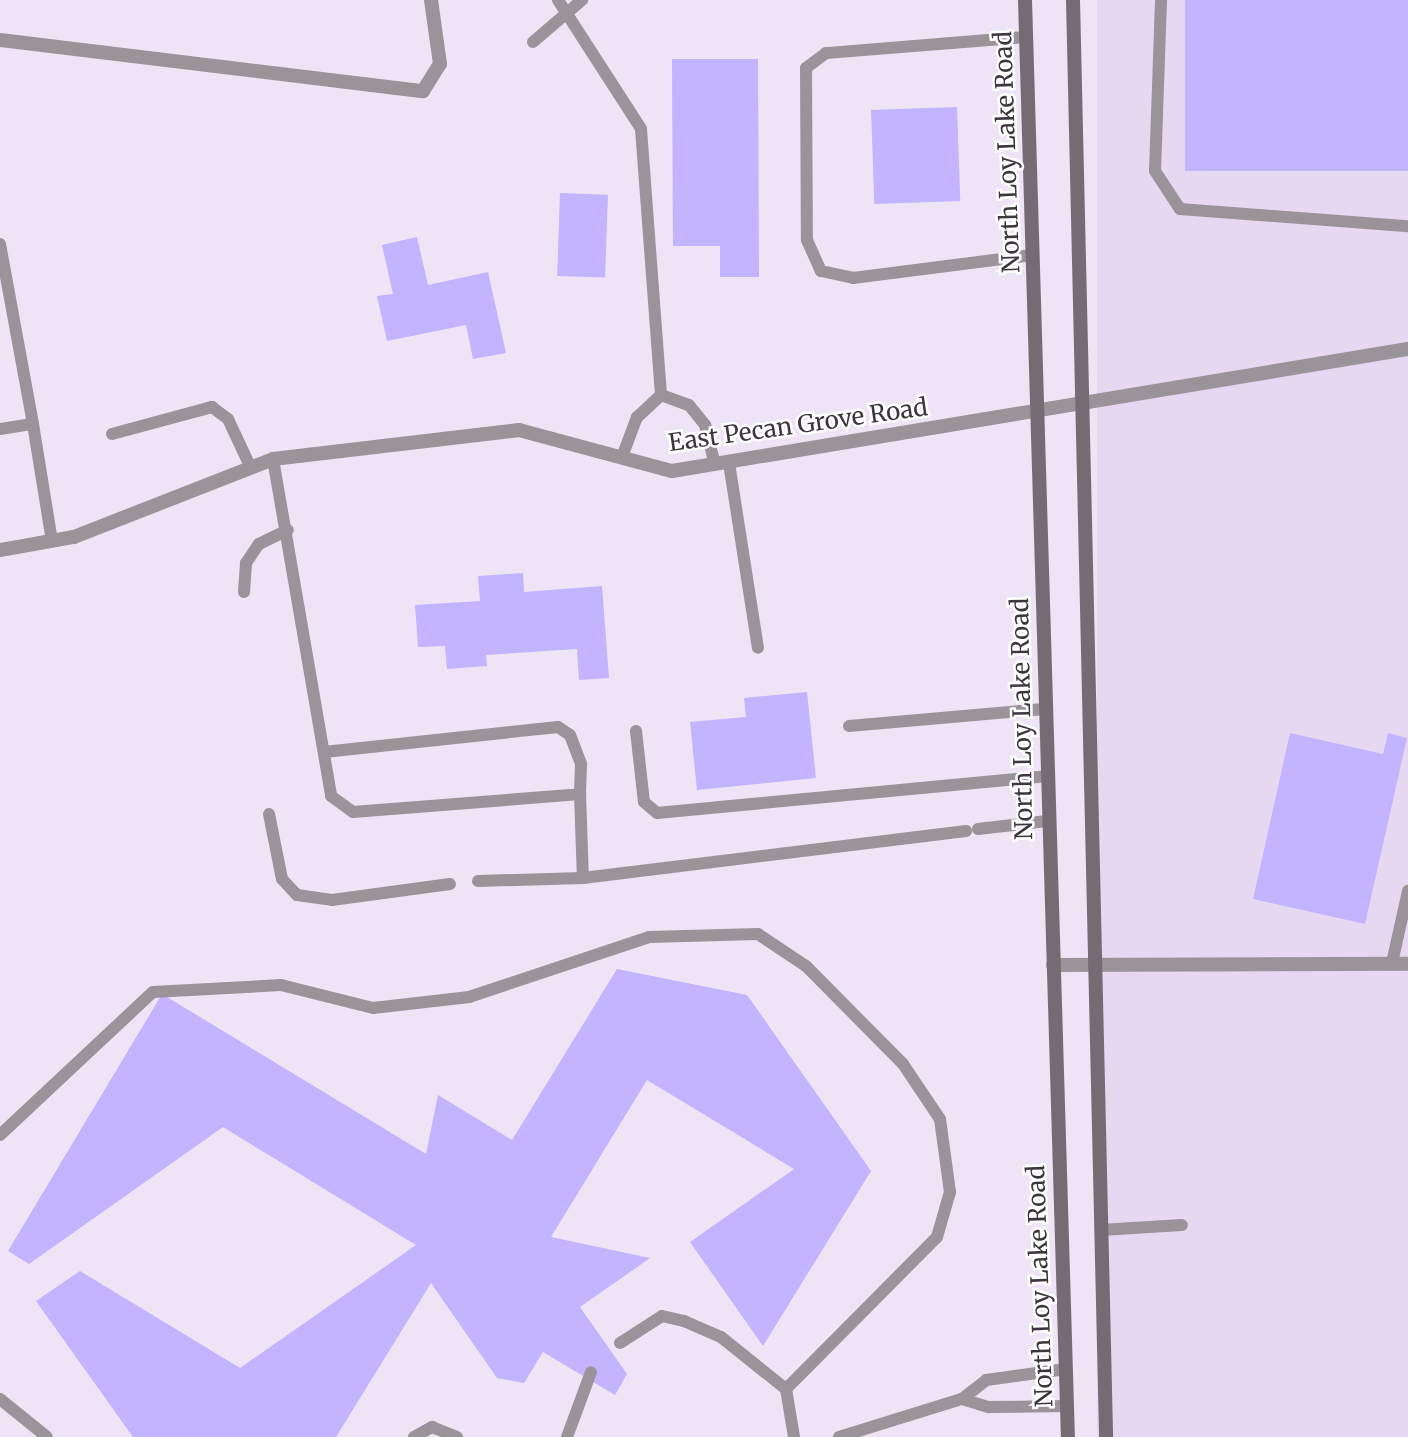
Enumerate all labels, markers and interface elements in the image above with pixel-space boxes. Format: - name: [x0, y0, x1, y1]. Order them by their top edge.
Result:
- street label: North Loy Lake Road: [988, 31, 1026, 273]
- street label: East Pecan Grove Road: [667, 393, 929, 457]
- street label: North Loy Lake Road: [1005, 598, 1039, 840]
- street label: North Loy Lake Road: [1021, 1165, 1059, 1407]

